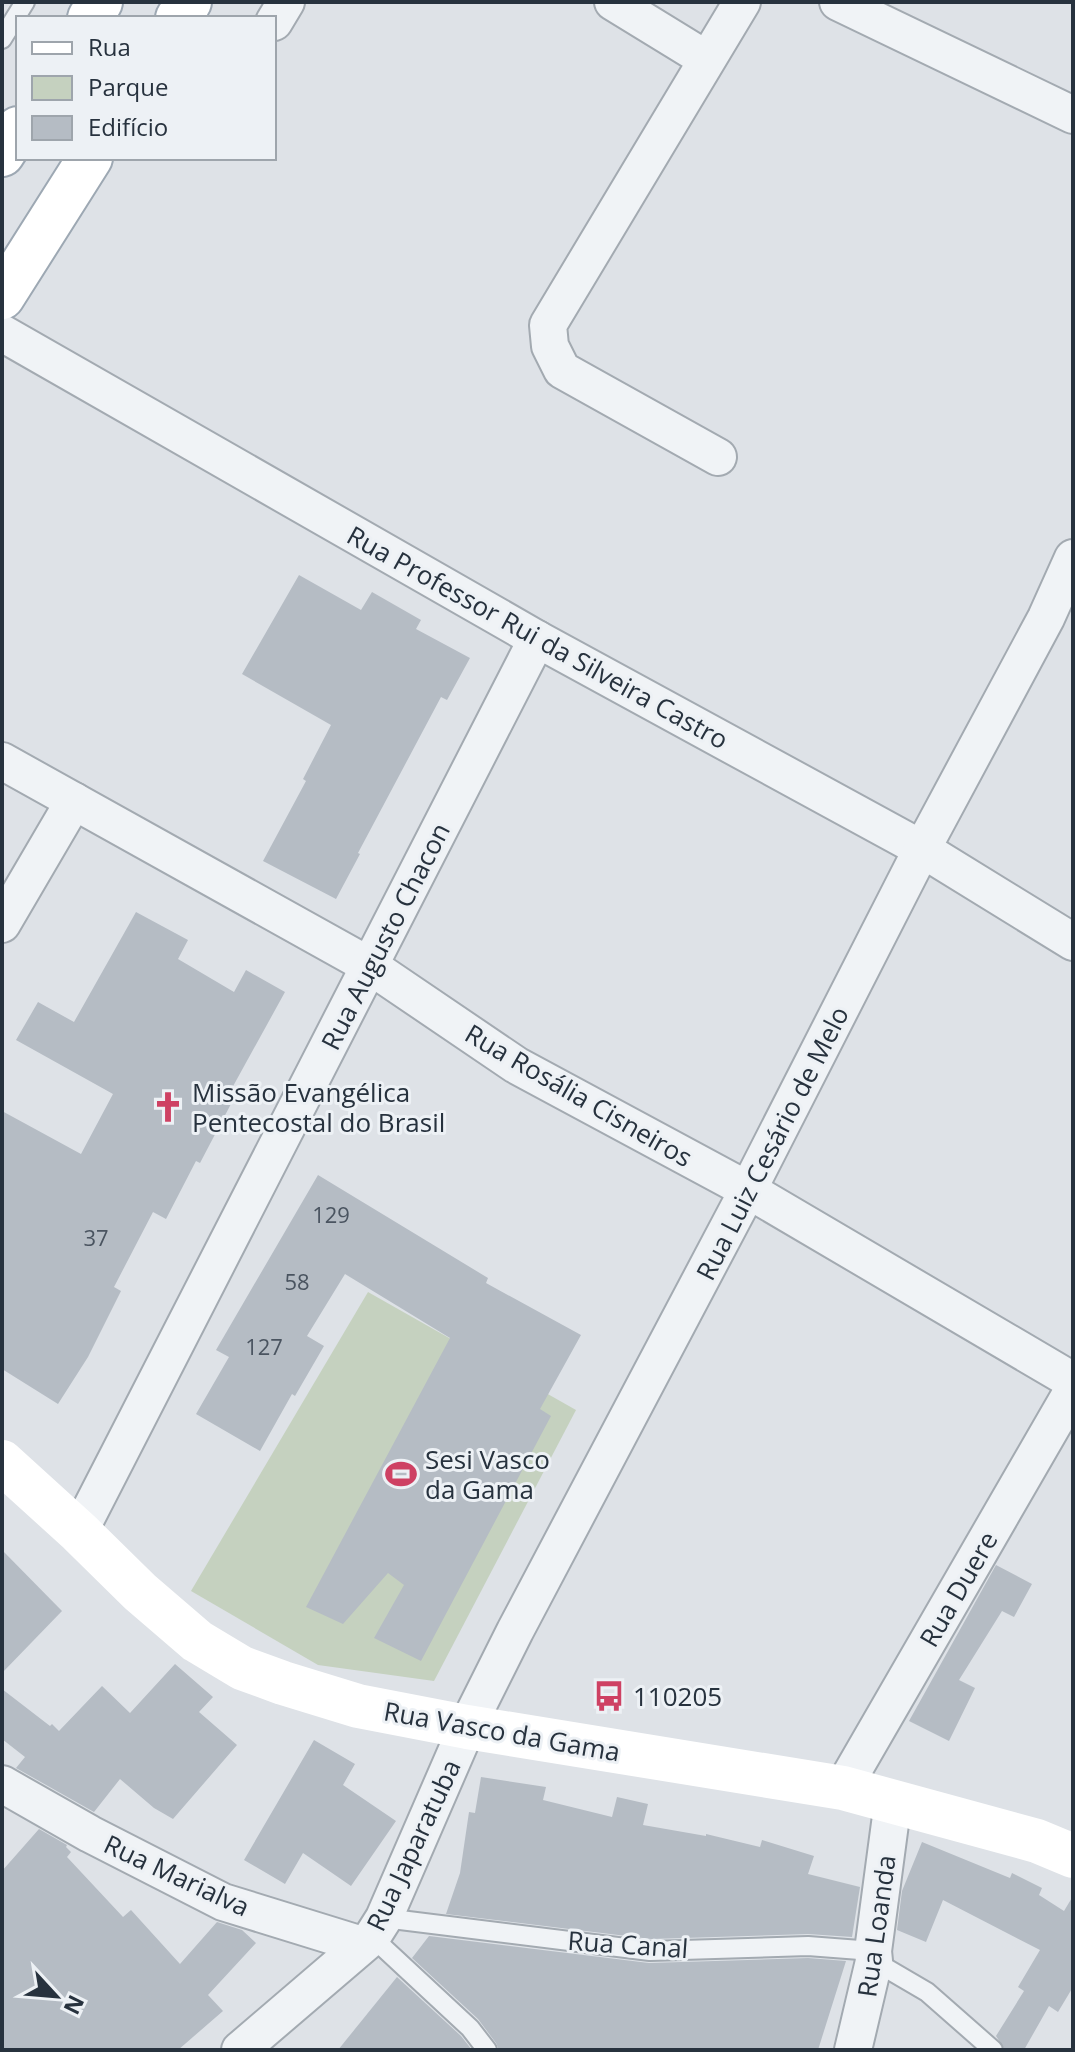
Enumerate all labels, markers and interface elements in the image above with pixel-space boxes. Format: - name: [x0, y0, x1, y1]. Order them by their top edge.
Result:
- legend: [16, 16, 276, 160]
- text: Rua: [88, 30, 131, 63]
- text: Parque: [88, 70, 168, 103]
- text: Edifício: [88, 110, 168, 143]
- street label: Rua Professor Rui da Silveira Castro: [341, 517, 735, 757]
- street label: Rua Augusto Chacon: [312, 816, 458, 1056]
- street label: Rua Luiz Cesário de Melo: [687, 1000, 857, 1286]
- street label: Rua Rosália Cisneiros: [459, 1015, 699, 1175]
- place label: Missão Evangélica Pentecostal do Brasil: [192, 1074, 445, 1140]
- church icon: Missão Evangélica Pentecostal do Brasil: [151, 1090, 185, 1124]
- house number: 129: [312, 1199, 350, 1229]
- house number: 37: [83, 1222, 109, 1252]
- house number: 58: [284, 1266, 310, 1296]
- house number: 127: [245, 1331, 283, 1361]
- place label: Sesi Vasco da Gama: [425, 1441, 550, 1507]
- sports icon: Sesi Vasco da Gama: [384, 1457, 418, 1491]
- street label: Rua Duere: [910, 1525, 1006, 1653]
- place label: 110205: [633, 1678, 722, 1714]
- bus stop icon: 110205: [592, 1679, 626, 1713]
- street label: Rua Vasco da Gama: [381, 1692, 623, 1770]
- street label: Rua Japaratuba: [357, 1753, 469, 1937]
- street label: Rua Marialva: [98, 1826, 256, 1924]
- street label: Rua Loanda: [848, 1853, 904, 1999]
- street label: Rua Canal: [566, 1922, 690, 1966]
- north arrow: [16, 1956, 96, 2036]
- text: N: [57, 1991, 92, 2020]

